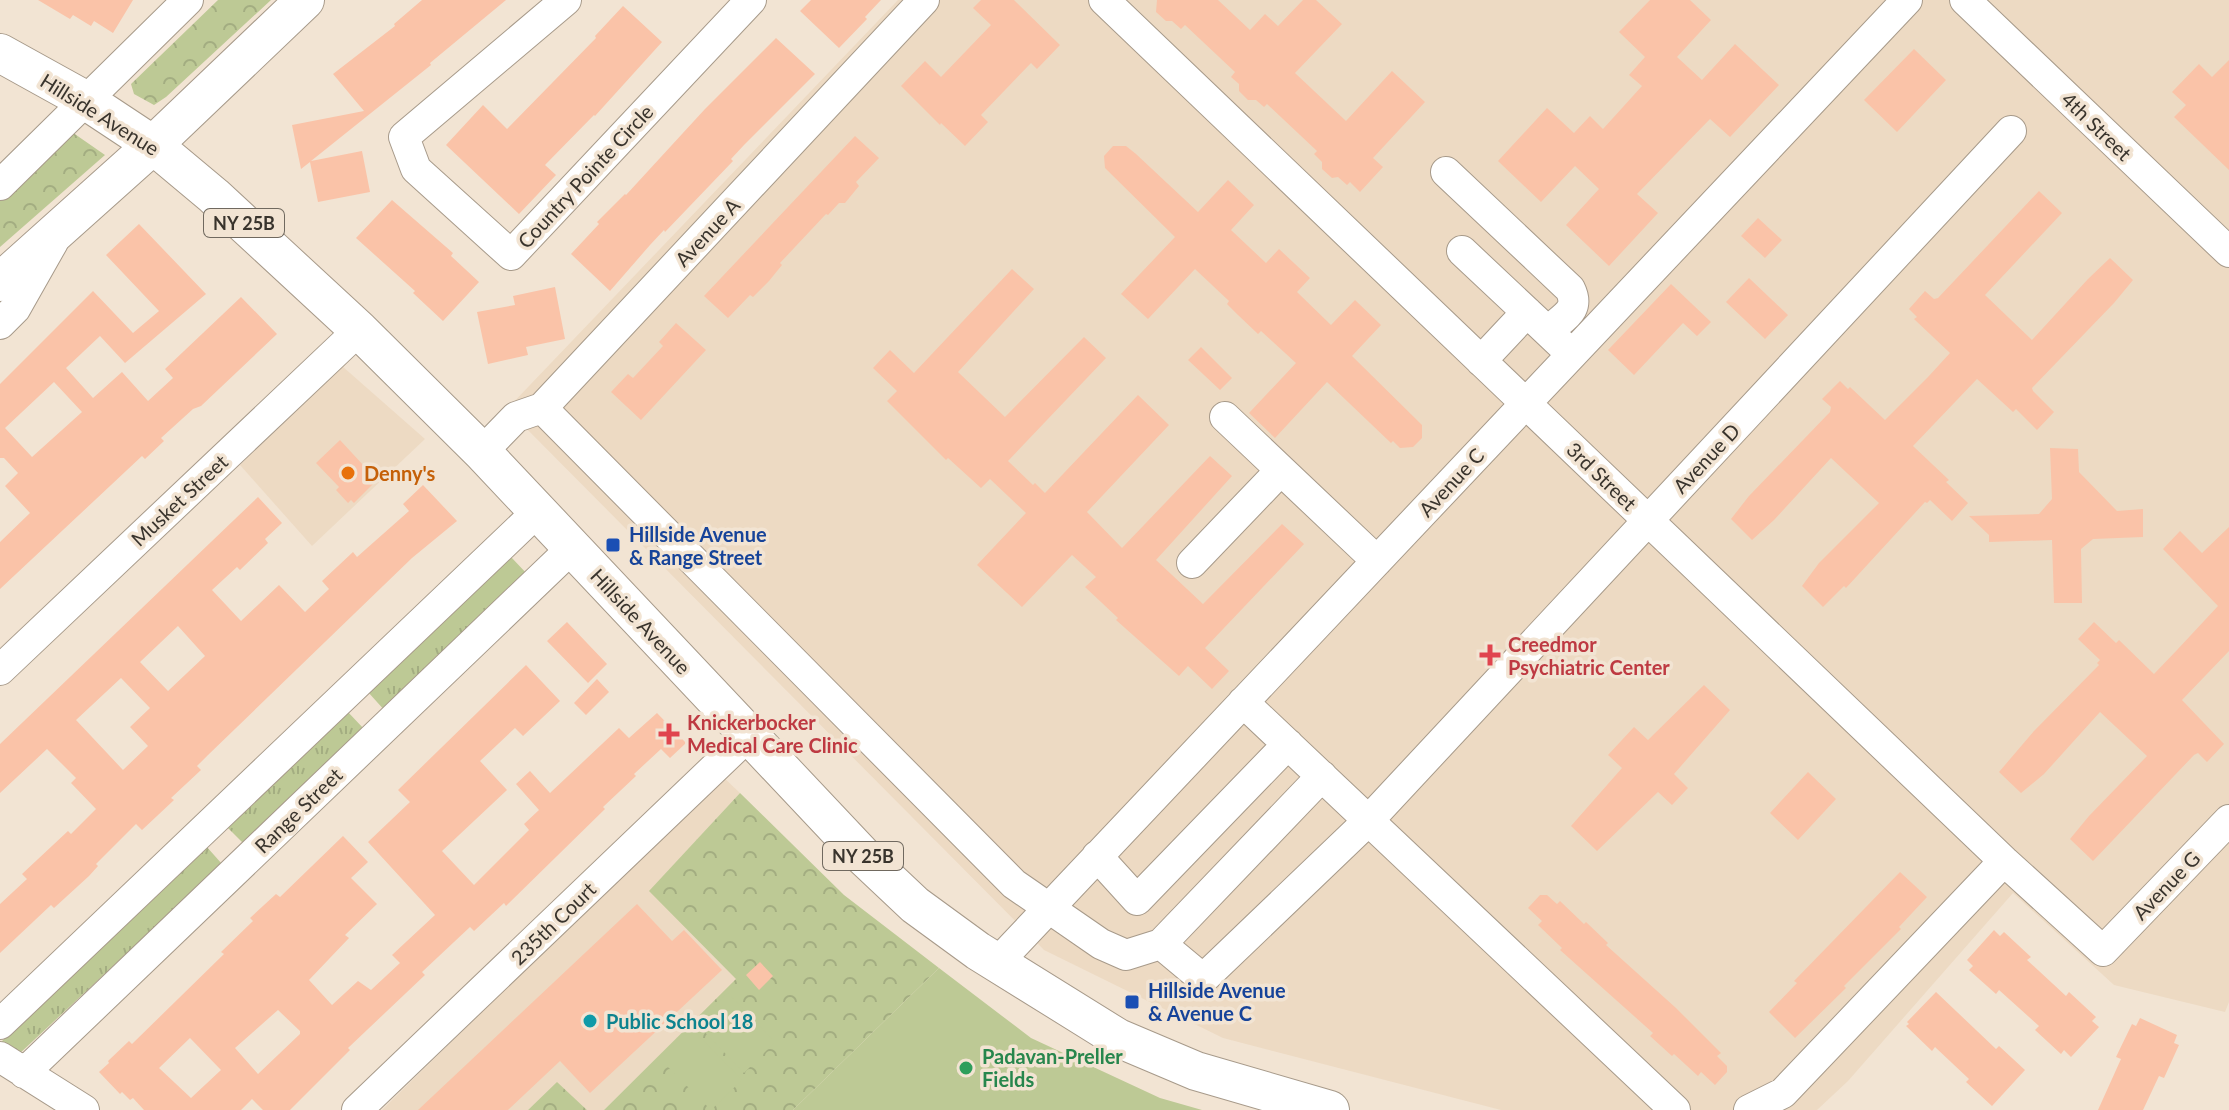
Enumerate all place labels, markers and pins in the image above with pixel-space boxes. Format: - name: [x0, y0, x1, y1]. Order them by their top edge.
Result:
- place label: Denny's: [364, 461, 436, 485]
- marker: Denny's: [339, 464, 357, 482]
- place label: Hillside Avenue & Range Street: [629, 522, 767, 569]
- marker: Hillside Avenue & Range Street: [604, 536, 622, 554]
- place label: Creedmor Psychiatric Center: [1508, 632, 1670, 679]
- marker: Creedmor Psychiatric Center: [1479, 644, 1501, 666]
- place label: Knickerbocker Medical Care Clinic: [687, 710, 858, 757]
- marker: Knickerbocker Medical Care Clinic: [658, 723, 680, 745]
- place label: Hillside Avenue & Avenue C: [1148, 978, 1286, 1025]
- marker: Hillside Avenue & Avenue C: [1123, 993, 1141, 1011]
- place label: Public School 18: [606, 1009, 753, 1033]
- marker: Public School 18: [581, 1012, 599, 1030]
- place label: Padavan-Preller Fields: [982, 1044, 1123, 1091]
- marker: Padavan-Preller Fields: [957, 1059, 975, 1077]

